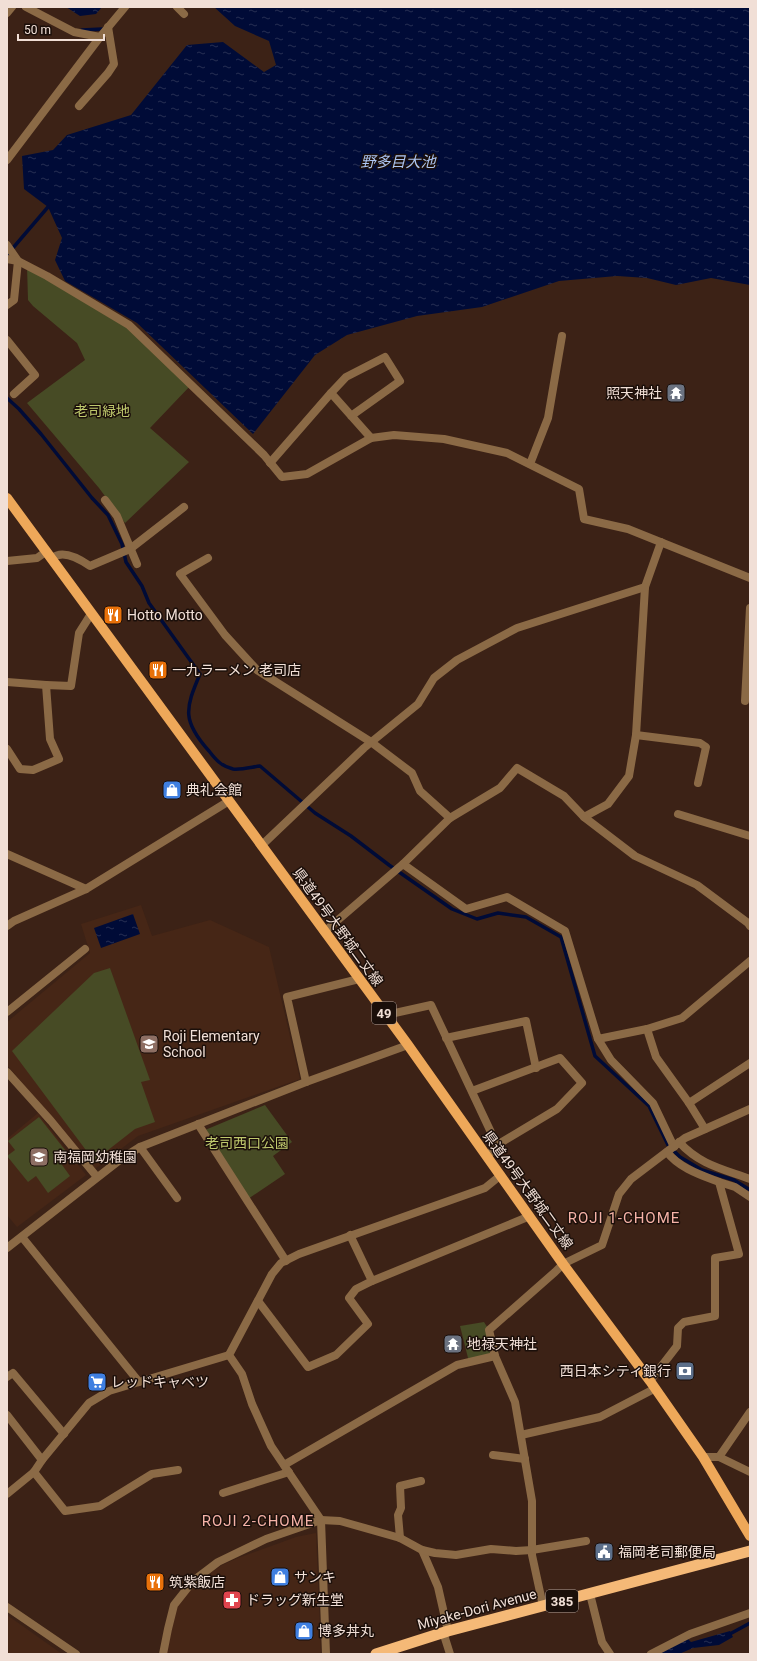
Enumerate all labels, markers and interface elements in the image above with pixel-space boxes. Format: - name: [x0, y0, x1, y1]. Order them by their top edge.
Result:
- scale bar: [18, 16, 104, 42]
- text: 50 m: [24, 23, 51, 37]
- water label: 野多目大池: [360, 153, 437, 171]
- temple icon: 照天神社: [665, 382, 687, 404]
- place label: 照天神社: [606, 385, 662, 401]
- park label: 老司緑地: [74, 403, 130, 419]
- restaurant icon: Hotto Motto: [102, 604, 124, 626]
- place label: Hotto Motto: [127, 607, 203, 623]
- restaurant icon: 一九ラーメン 老司店: [147, 659, 169, 681]
- place label: 一九ラーメン 老司店: [172, 662, 301, 678]
- shop icon: 典礼会館: [161, 779, 183, 801]
- place label: 典礼会館: [186, 782, 242, 798]
- street label: 県道49号大野城二丈線: [290, 865, 386, 989]
- road number: 49: [372, 1002, 396, 1024]
- place label: Roji Elementary School: [163, 1028, 260, 1060]
- school or university icon: Roji Elementary School: [138, 1033, 160, 1055]
- street label: 県道49号大野城二丈線: [480, 1128, 576, 1252]
- park label: 老司西口公園: [205, 1135, 289, 1151]
- school or university icon: 南福岡幼稚園: [28, 1146, 50, 1168]
- place label: 南福岡幼稚園: [53, 1149, 137, 1165]
- district label: ROJI 1-CHOME: [568, 1209, 680, 1227]
- temple icon: 地禄天神社: [442, 1333, 464, 1355]
- place label: 地禄天神社: [467, 1336, 537, 1352]
- bank icon: 西日本シティ銀行: [674, 1360, 696, 1382]
- place label: 西日本シティ銀行: [560, 1363, 671, 1379]
- supermarket icon: レッドキャベツ: [86, 1371, 108, 1393]
- place label: レッドキャベツ: [111, 1374, 209, 1390]
- district label: ROJI 2-CHOME: [202, 1512, 314, 1530]
- public building icon: 福岡老司郵便局: [593, 1541, 615, 1563]
- place label: 福岡老司郵便局: [618, 1544, 716, 1560]
- shop icon: サンキ: [269, 1566, 291, 1588]
- place label: サンキ: [294, 1569, 336, 1585]
- restaurant icon: 筑紫飯店: [144, 1571, 166, 1593]
- place label: 筑紫飯店: [169, 1574, 225, 1590]
- street label: Miyake-Dori Avenue: [416, 1585, 538, 1633]
- pharmacy icon: ドラッグ新生堂: [221, 1589, 243, 1611]
- road number: 385: [546, 1590, 578, 1612]
- place label: ドラッグ新生堂: [246, 1592, 344, 1608]
- shop icon: 博多丼丸: [293, 1620, 315, 1642]
- place label: 博多丼丸: [318, 1623, 374, 1639]

